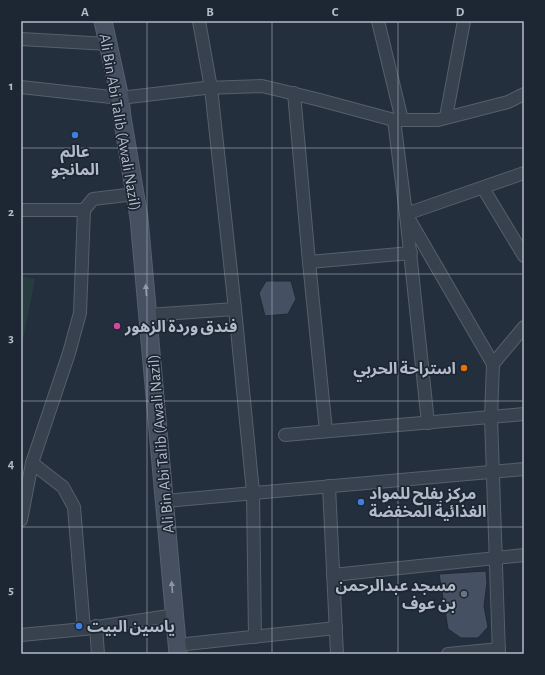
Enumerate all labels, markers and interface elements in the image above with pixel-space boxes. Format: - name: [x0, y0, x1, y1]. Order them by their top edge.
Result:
- text: A: [81, 6, 89, 19]
- text: B: [206, 6, 214, 19]
- text: C: [332, 6, 339, 19]
- text: D: [456, 6, 465, 19]
- street label: Ali Bin Abi Talib (Awali Nazil): [97, 33, 143, 212]
- text: 1: [9, 80, 13, 93]
- marker: عالم المانجو: [70, 130, 80, 140]
- place label: عالم المانجو: [51, 144, 99, 179]
- text: 2: [8, 206, 14, 219]
- one-way arrow: [142, 284, 149, 296]
- place label: فندق وردة الزهور: [124, 318, 237, 336]
- marker: فندق وردة الزهور: [112, 321, 122, 331]
- text: 3: [8, 332, 14, 345]
- street label: Ali Bin Abi Talib (Awali Nazil): [145, 354, 177, 534]
- place label: استراحة الحربي: [353, 360, 456, 382]
- marker: استراحة الحربي: [459, 363, 469, 373]
- text: 4: [8, 458, 15, 471]
- place label: مركز بفلح للمواد الغذائية المخفضة: [369, 486, 486, 521]
- marker: مركز بفلح للمواد الغذائية المخفضة: [356, 497, 366, 507]
- place label: مسجد عبدالرحمن بن عوف: [336, 578, 456, 613]
- one-way arrow: [169, 581, 176, 593]
- text: 5: [8, 584, 14, 597]
- marker: مسجد عبدالرحمن بن عوف: [459, 589, 469, 599]
- place label: ياسين البيت: [87, 619, 175, 636]
- marker: ياسين البيت: [74, 621, 84, 631]

